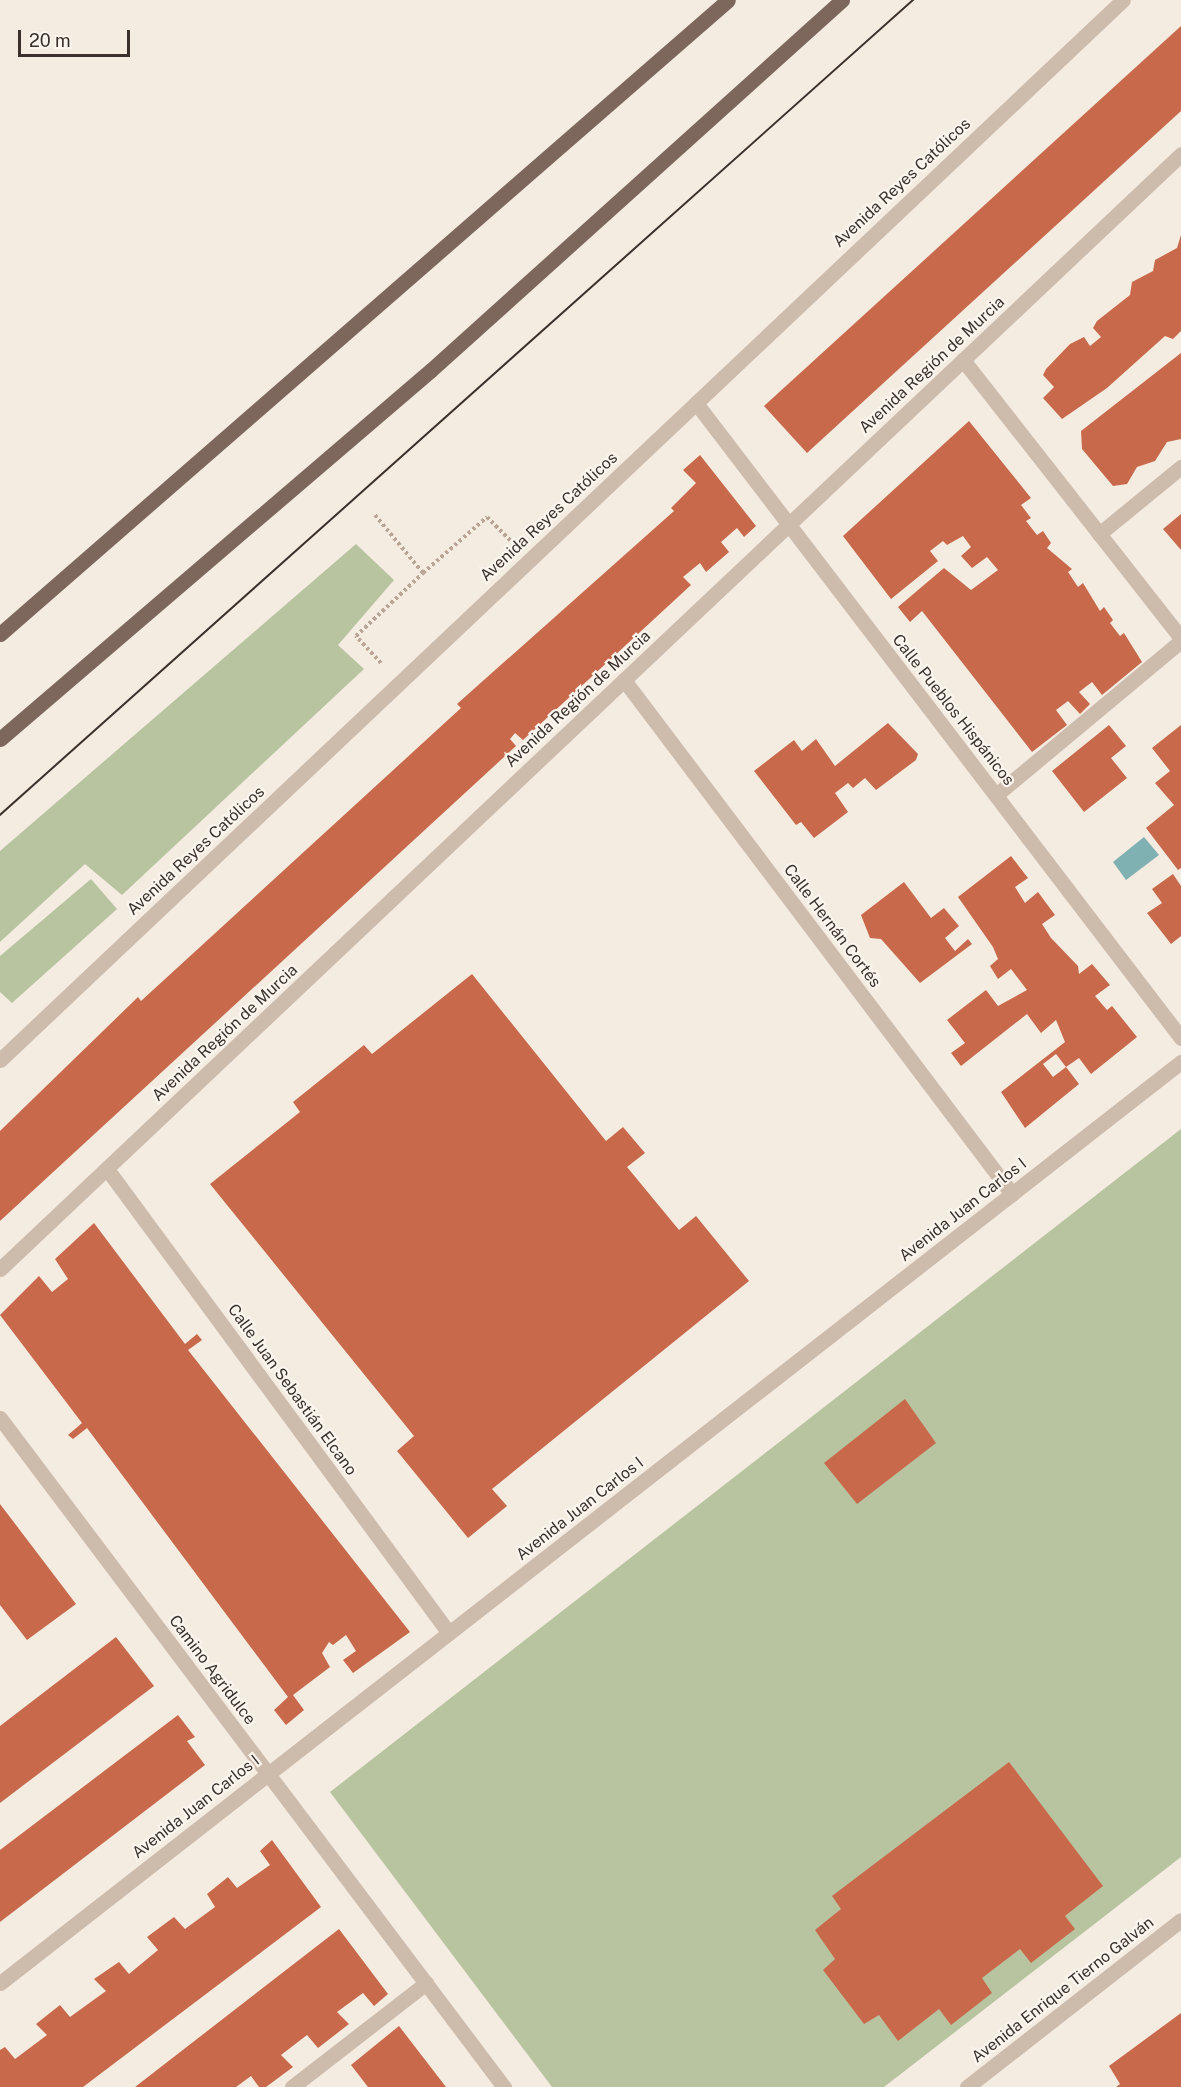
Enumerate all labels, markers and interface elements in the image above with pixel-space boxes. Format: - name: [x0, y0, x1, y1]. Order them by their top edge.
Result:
- scale bar: [21, 18, 134, 56]
- text: 20 m: [29, 30, 71, 51]
- street label: Avenida Reyes Católicos: [829, 114, 975, 252]
- street label: Avenida Región de Murcia: [855, 292, 1009, 438]
- street label: Avenida Reyes Católicos: [476, 448, 622, 586]
- street label: Avenida Región de Murcia: [501, 626, 655, 772]
- street label: Calle Pueblos Hispánicos: [888, 631, 1018, 789]
- street label: Avenida Reyes Católicos: [123, 782, 269, 920]
- street label: Calle Hernán Cortés: [779, 860, 885, 992]
- street label: Avenida Región de Murcia: [148, 960, 302, 1106]
- street label: Avenida Juan Carlos I: [896, 1154, 1030, 1266]
- street label: Calle Juan Sebastián Elcano: [223, 1301, 361, 1479]
- street label: Avenida Juan Carlos I: [513, 1453, 647, 1565]
- street label: Camino Agridulce: [165, 1611, 259, 1729]
- street label: Avenida Juan Carlos I: [129, 1751, 263, 1863]
- street label: Avenida Enrique Tierno Galván: [968, 1913, 1158, 2067]

